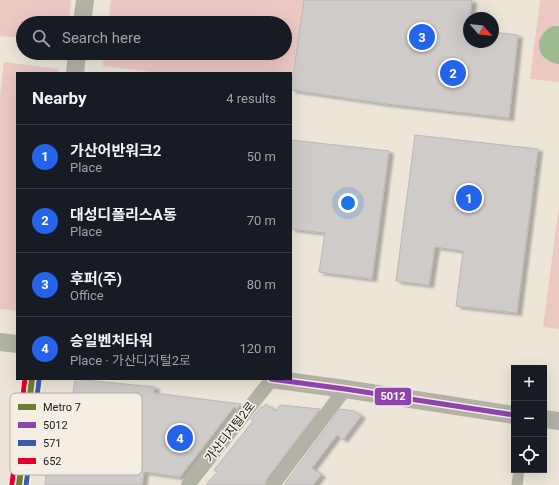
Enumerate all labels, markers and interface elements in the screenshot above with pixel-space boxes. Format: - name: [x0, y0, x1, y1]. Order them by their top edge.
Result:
- north arrow: [463, 12, 499, 48]
- search box: [16, 16, 292, 60]
- pin: 3: [409, 22, 435, 52]
- icon: search: [30, 27, 52, 49]
- text: Search here: [62, 29, 141, 47]
- pin: 2: [440, 58, 466, 88]
- text: Nearby: [32, 88, 87, 108]
- text: 4 results: [226, 91, 276, 106]
- text: 가산어반워크2: [70, 142, 161, 160]
- text: 1: [41, 149, 49, 164]
- text: 50 m: [247, 149, 276, 164]
- text: Place: [70, 160, 102, 175]
- pin: 1: [456, 183, 482, 213]
- your location: [338, 193, 358, 213]
- text: 대성디폴리스A동: [70, 206, 177, 224]
- text: 2: [41, 213, 49, 228]
- text: 70 m: [247, 213, 276, 228]
- text: Place: [70, 224, 102, 239]
- text: 후퍼(주): [70, 270, 122, 288]
- text: 3: [41, 277, 49, 292]
- text: 80 m: [247, 277, 276, 292]
- text: Office: [70, 288, 104, 303]
- text: 승일벤처타워: [70, 332, 153, 350]
- text: 4: [41, 341, 49, 356]
- text: 120 m: [239, 341, 276, 356]
- text: Place · 가산디지털2로: [70, 353, 191, 368]
- map controls: [511, 365, 547, 473]
- button: +: [511, 365, 547, 401]
- line badge: 5012: [374, 387, 412, 406]
- text: 5012: [380, 390, 406, 403]
- legend: [10, 393, 142, 475]
- street label: 가산디지털2로: [202, 399, 258, 465]
- text: Metro 7: [43, 401, 81, 414]
- button: −: [511, 401, 547, 437]
- text: 5012: [43, 419, 68, 432]
- pin: 4: [167, 423, 193, 453]
- text: 571: [43, 437, 62, 450]
- button: locate: [511, 437, 547, 473]
- text: 652: [43, 455, 62, 468]

